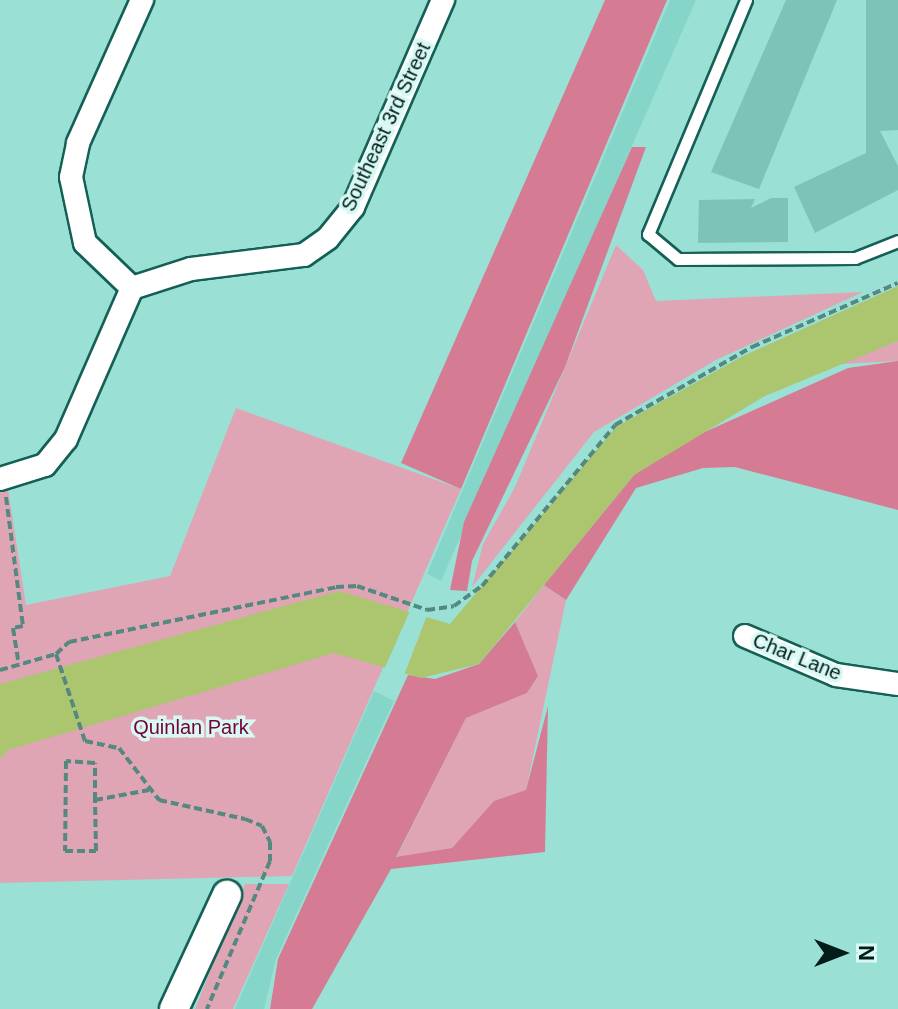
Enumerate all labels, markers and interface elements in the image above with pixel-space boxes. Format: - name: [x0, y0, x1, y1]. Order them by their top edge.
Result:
- street label: Southeast 3rd Street: [336, 39, 436, 215]
- street label: Char Lane: [749, 628, 845, 686]
- park label: Quinlan Park: [133, 715, 249, 739]
- north arrow: [802, 913, 882, 993]
- text: N: [854, 945, 879, 961]

